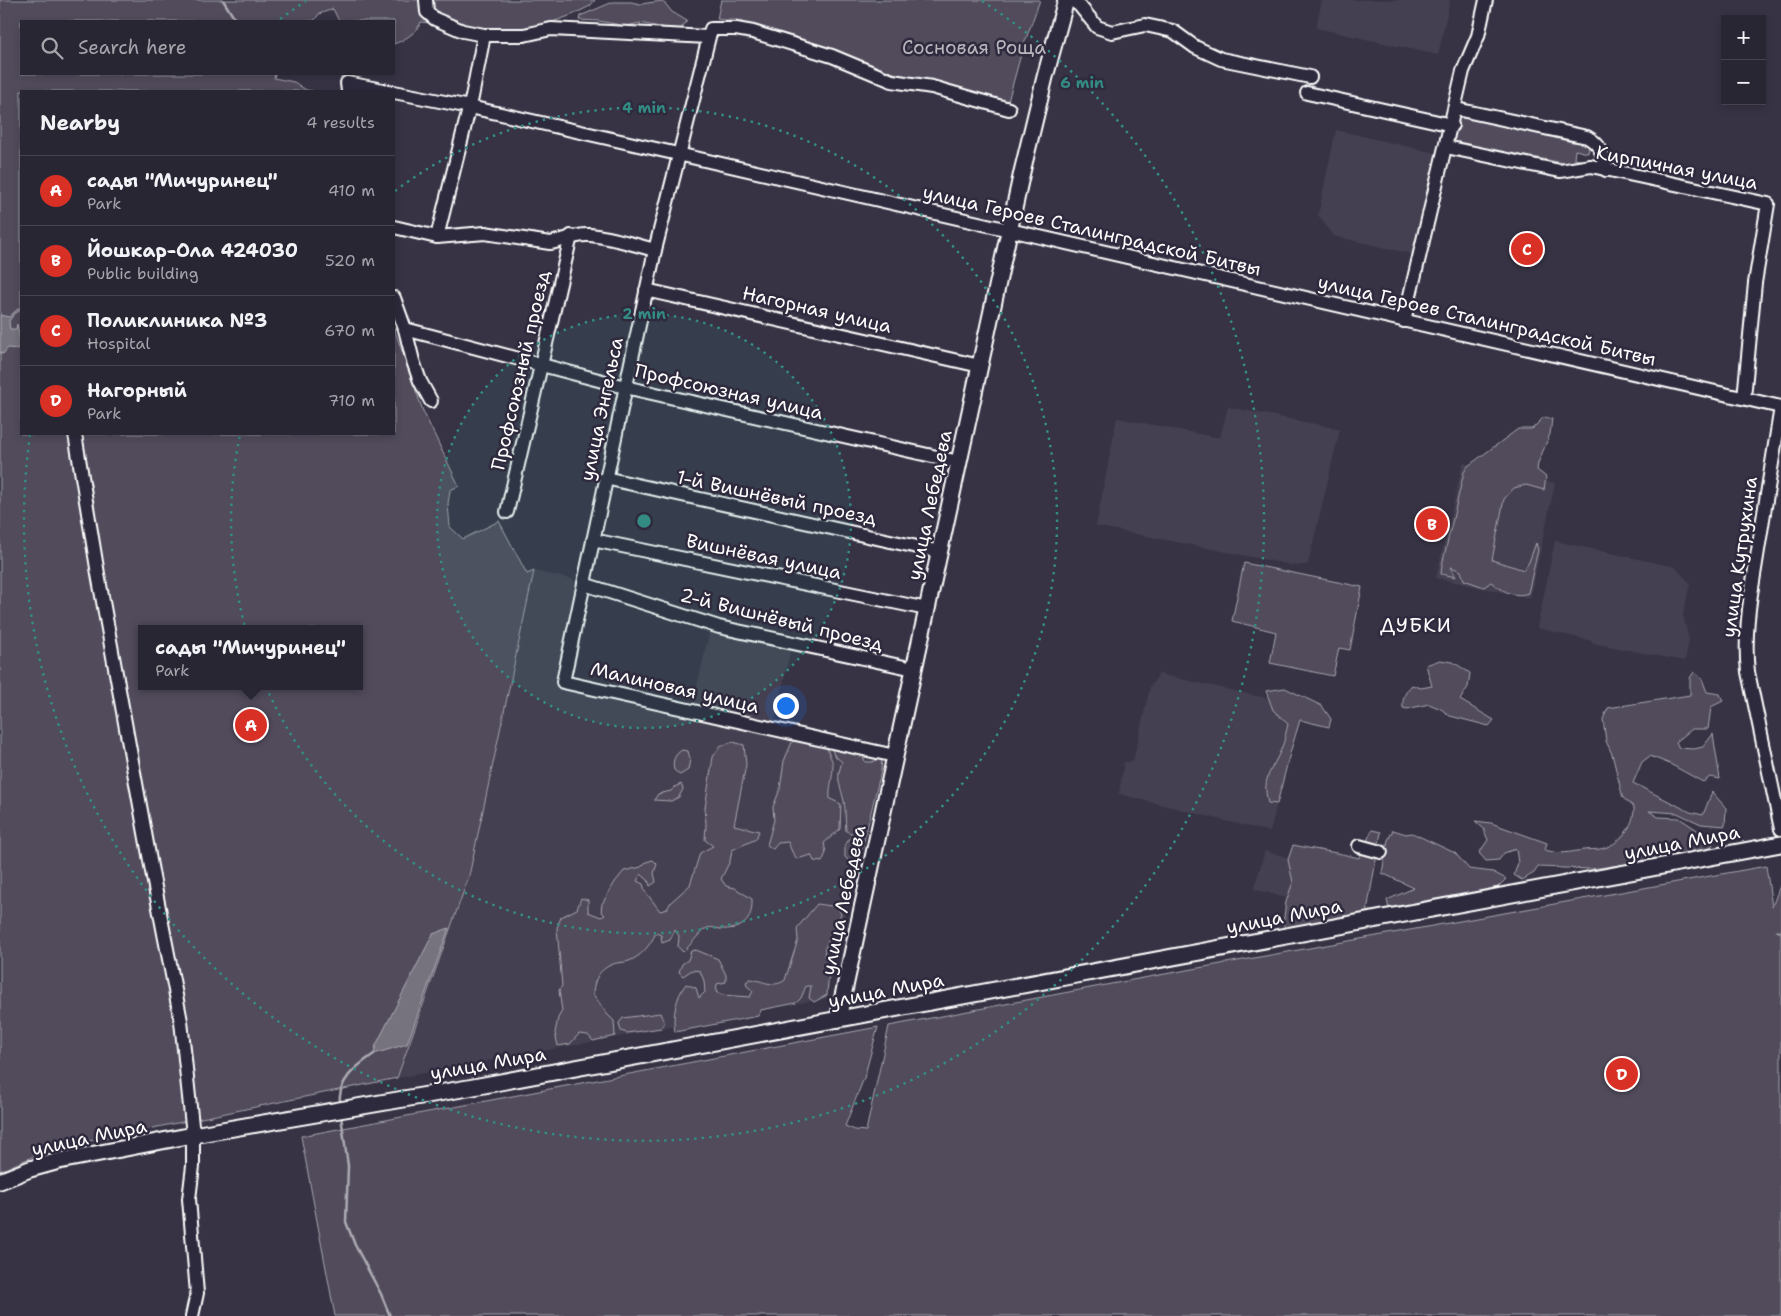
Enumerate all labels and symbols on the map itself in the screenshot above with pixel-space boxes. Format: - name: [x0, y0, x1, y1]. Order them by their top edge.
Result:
- park label: Сосновая Роща: [902, 35, 1046, 60]
- text: 6 min: [1060, 73, 1104, 93]
- text: 4 min: [622, 98, 666, 118]
- street label: Кирпичная улица: [1594, 140, 1760, 196]
- street label: улица Героев Сталинградской Битвы: [920, 179, 1263, 282]
- pin: C: [1511, 230, 1543, 268]
- street label: Профсоюзный проезд: [485, 268, 556, 473]
- street label: улица Героев Сталинградской Битвы: [1315, 269, 1658, 372]
- street label: Нагорная улица: [740, 280, 894, 339]
- text: 2 min: [622, 304, 666, 324]
- street label: улица Энгельса: [574, 335, 629, 483]
- street label: Профсоюзная улица: [632, 358, 826, 425]
- street label: улица Лебедева: [901, 428, 958, 582]
- street label: 1-й Вишнёвый проезд: [674, 464, 879, 531]
- street label: улица Кутрухина: [1716, 475, 1763, 639]
- pin: B: [1416, 505, 1448, 543]
- centre of rings: [635, 512, 653, 530]
- street label: Вишнёвая улица: [684, 528, 844, 585]
- street label: 2-й Вишнёвый проезд: [678, 582, 886, 657]
- district label: ДУБКИ: [1380, 612, 1452, 638]
- street label: Малиновая улица: [588, 656, 762, 719]
- your location: [773, 693, 799, 719]
- pin: A: [235, 706, 267, 744]
- street label: улица Мира: [1622, 819, 1742, 866]
- street label: улица Лебедева: [815, 823, 872, 977]
- street label: улица Мира: [1224, 893, 1344, 940]
- street label: улица Мира: [826, 967, 946, 1014]
- street label: улица Мира: [428, 1041, 548, 1086]
- pin: D: [1606, 1055, 1638, 1093]
- street label: улица Мира: [29, 1113, 149, 1162]

